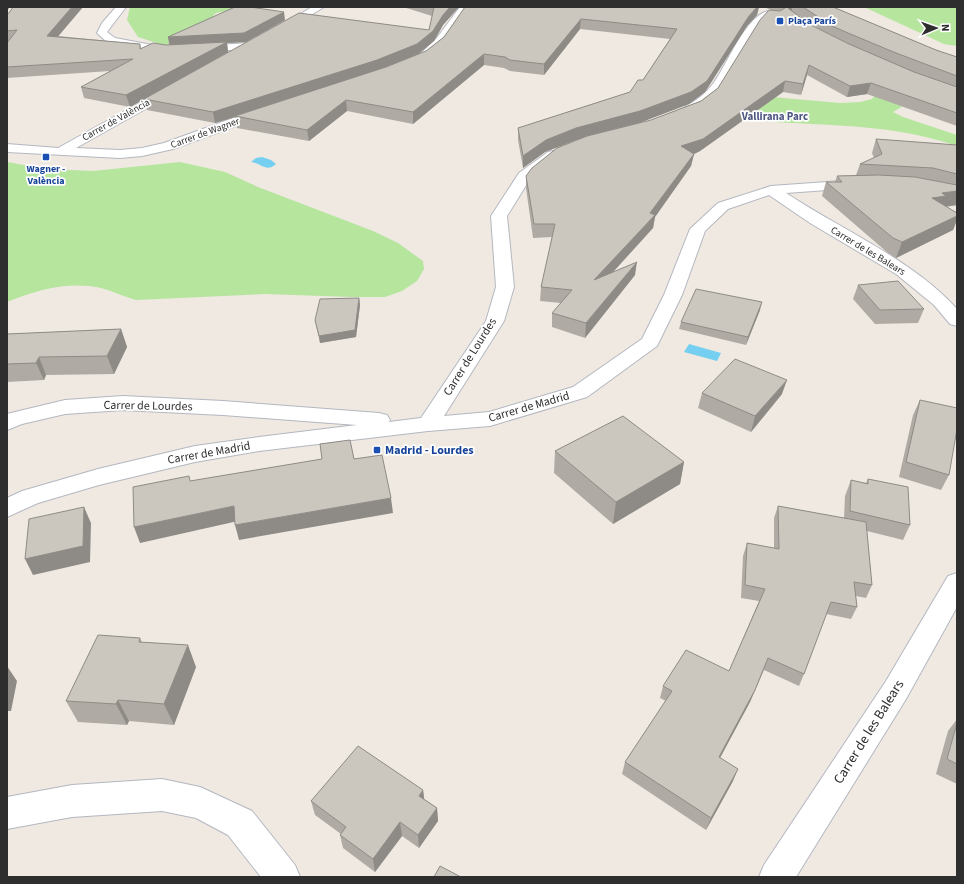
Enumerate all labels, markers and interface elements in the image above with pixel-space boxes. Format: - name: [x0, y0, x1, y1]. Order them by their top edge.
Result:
- north arrow: [916, 8, 956, 48]
- place label: Plaça París: [788, 14, 837, 28]
- marker: Plaça París: [775, 16, 785, 26]
- text: N: [938, 24, 953, 32]
- street label: Carrer de València: [80, 96, 152, 144]
- district label: Vallirana Parc: [741, 109, 808, 124]
- street label: Carrer de Wagner: [169, 114, 242, 152]
- marker: Wagner - València: [41, 152, 51, 162]
- place label: Wagner - València: [27, 162, 65, 188]
- street label: Carrer de les Balears: [828, 223, 908, 279]
- street label: Carrer de Lourdes: [439, 315, 501, 399]
- street label: Carrer de Madrid: [486, 387, 572, 427]
- street label: Carrer de Lourdes: [103, 397, 193, 415]
- street label: Carrer de Madrid: [166, 437, 252, 469]
- place label: Madrid - Lourdes: [385, 442, 474, 459]
- marker: Madrid - Lourdes: [372, 445, 382, 455]
- street label: Carrer de les Balears: [829, 676, 909, 788]

